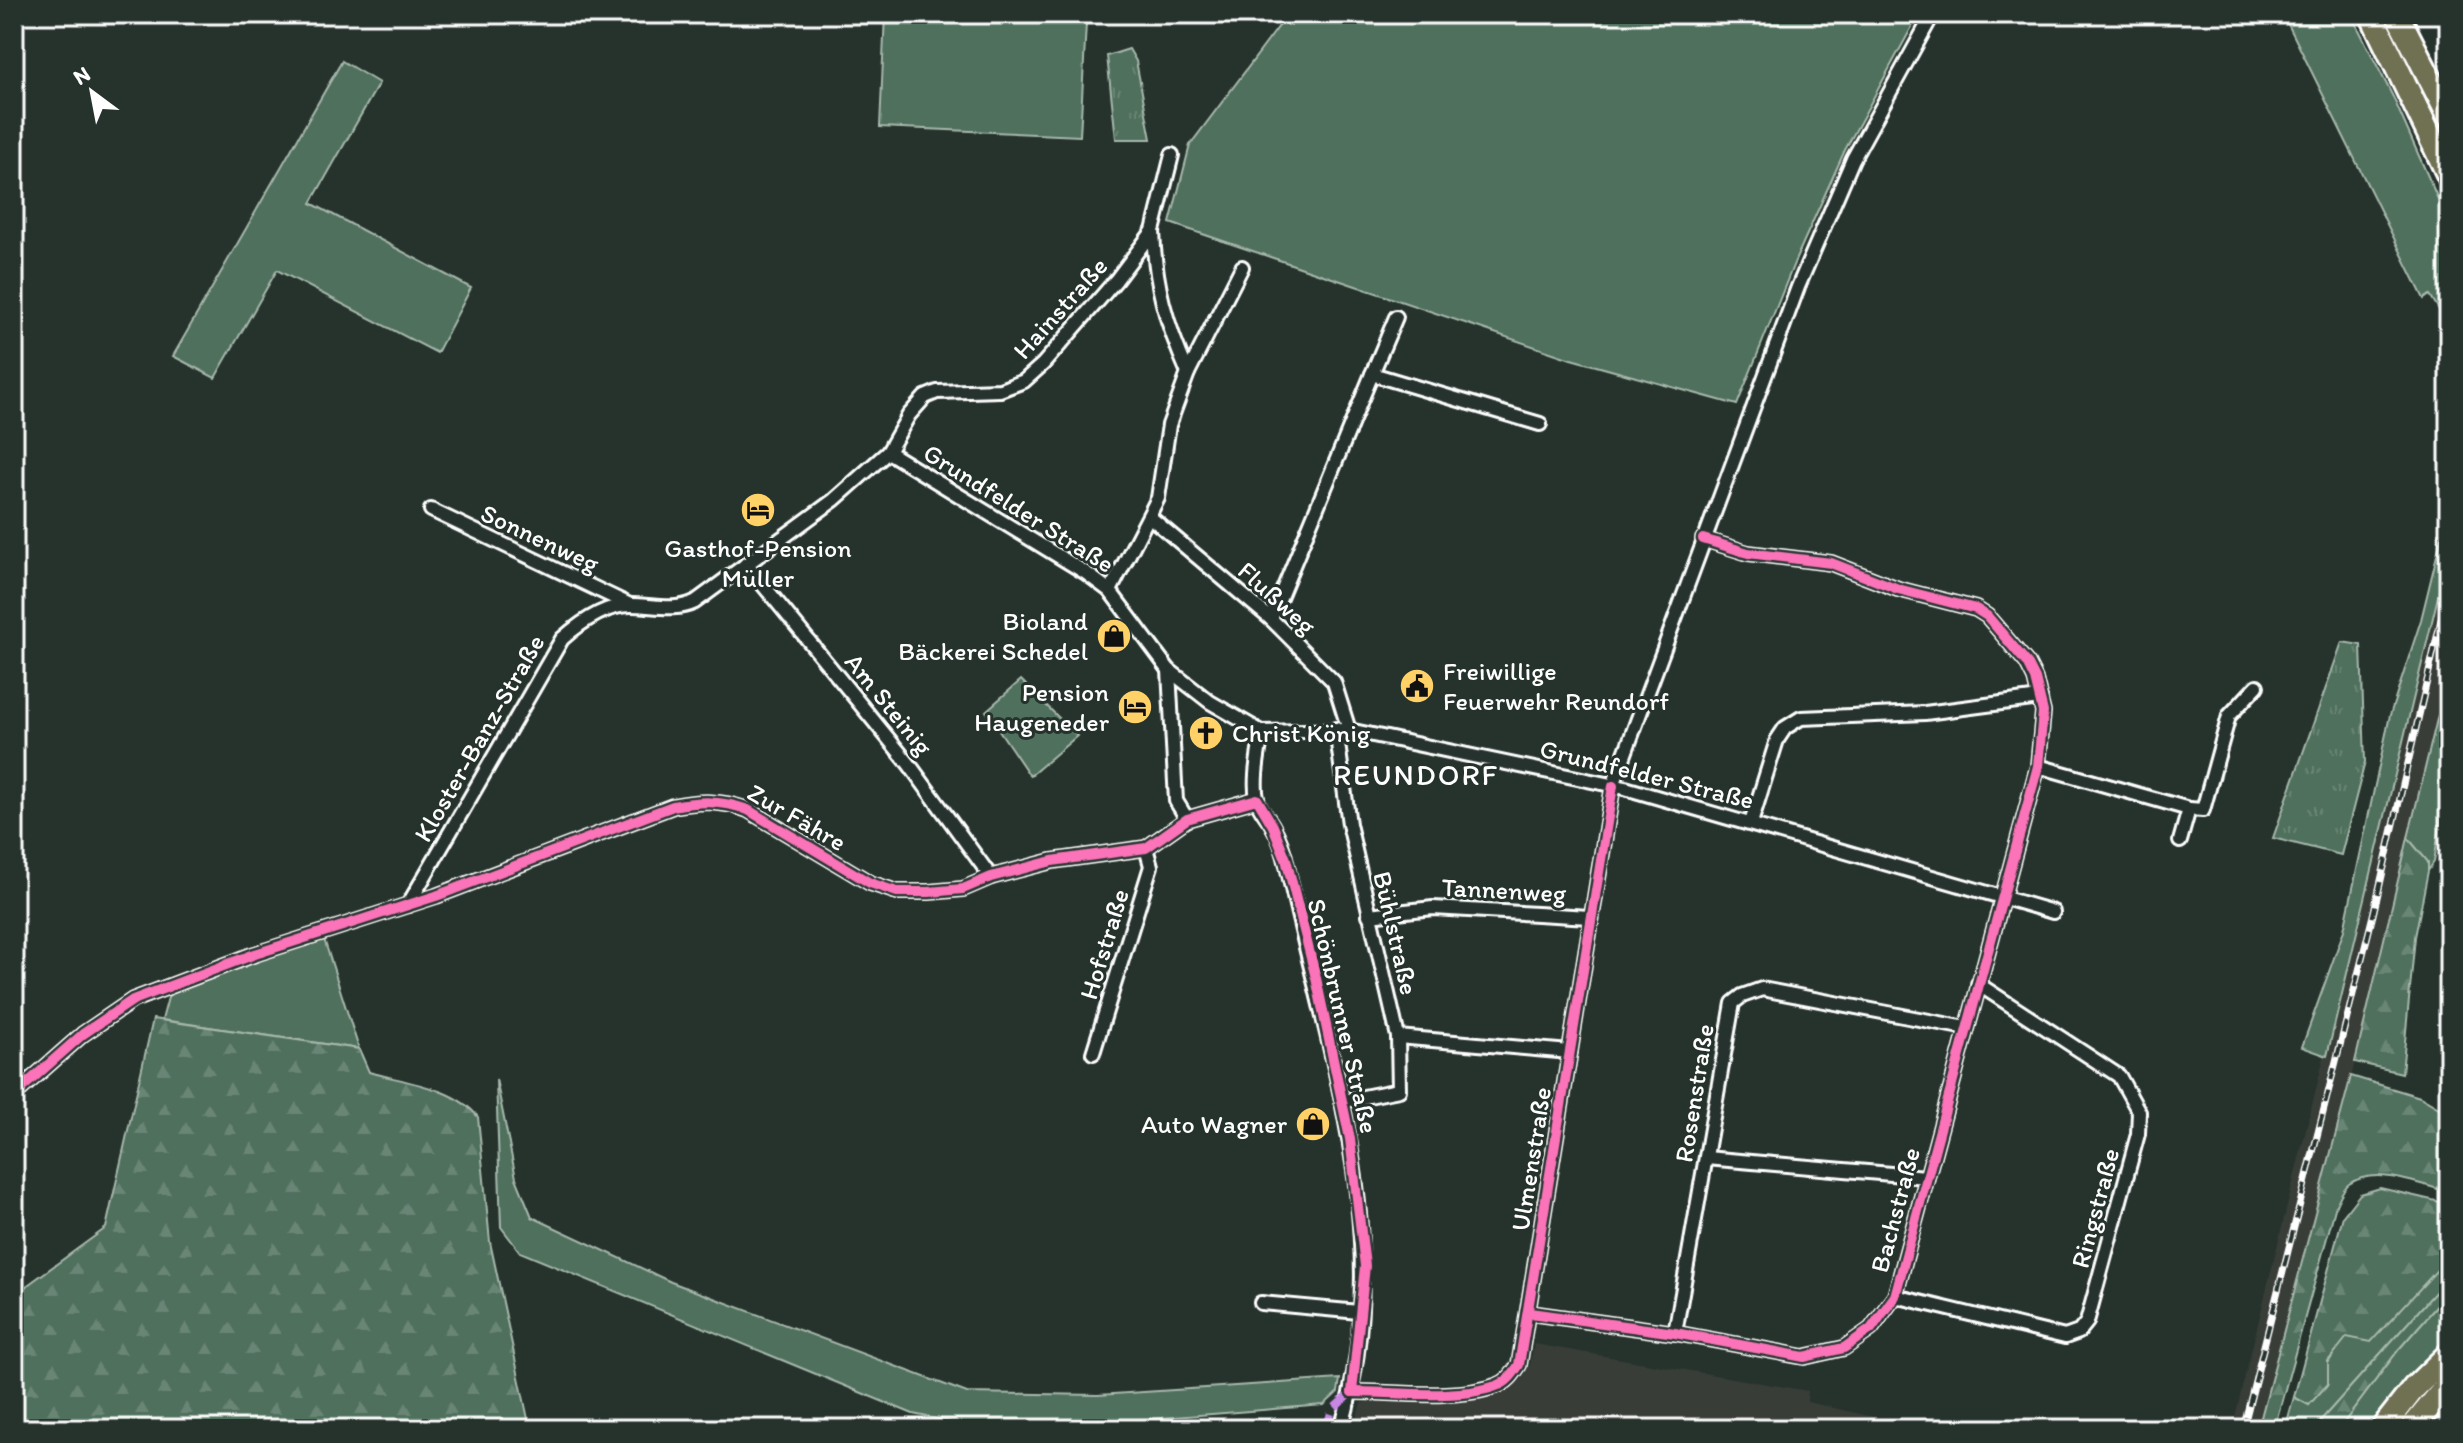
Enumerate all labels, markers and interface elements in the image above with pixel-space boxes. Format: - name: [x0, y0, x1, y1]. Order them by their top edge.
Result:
- north arrow: [52, 52, 132, 132]
- text: N: [68, 60, 95, 91]
- street label: Hainstraße: [1006, 250, 1114, 366]
- street label: Grundfelder Straße: [917, 436, 1121, 580]
- hotel icon: Gasthof-Pension Müller: [739, 491, 777, 529]
- street label: Sonnenweg: [476, 497, 605, 580]
- place label: Gasthof-Pension Müller: [664, 532, 852, 594]
- street label: Flußweg: [1231, 555, 1323, 642]
- place label: Bioland Bäckerei Schedel: [898, 605, 1088, 667]
- shop icon: Bioland Bäckerei Schedel: [1095, 617, 1133, 655]
- street label: Kloster-Banz-Straße: [407, 629, 551, 847]
- street label: Am Steinig: [838, 646, 940, 762]
- place label: Freiwillige Feuerwehr Reundorf: [1443, 655, 1669, 717]
- public building icon: Freiwillige Feuerwehr Reundorf: [1398, 667, 1436, 705]
- place label: Pension Haugeneder: [974, 676, 1110, 738]
- hotel icon: Pension Haugeneder: [1116, 688, 1154, 726]
- church icon: Christ König: [1187, 714, 1225, 752]
- place label: Christ König: [1232, 717, 1371, 749]
- street label: Grundfelder Straße: [1537, 732, 1757, 816]
- district label: REUNDORF: [1333, 756, 1499, 793]
- street label: Zur Fähre: [742, 776, 852, 858]
- street label: Bühlstraße: [1366, 868, 1426, 998]
- street label: Tannenweg: [1441, 871, 1568, 909]
- street label: Hofstraße: [1072, 885, 1136, 1003]
- street label: Schönbrunner Straße: [1300, 896, 1386, 1136]
- street label: Rosenstraße: [1667, 1021, 1721, 1165]
- street label: Ulmenstraße: [1504, 1085, 1558, 1233]
- shop icon: Auto Wagner: [1294, 1105, 1332, 1143]
- place label: Auto Wagner: [1141, 1108, 1288, 1140]
- street label: Bachstraße: [1863, 1144, 1927, 1276]
- street label: Ringstraße: [2064, 1145, 2126, 1271]

